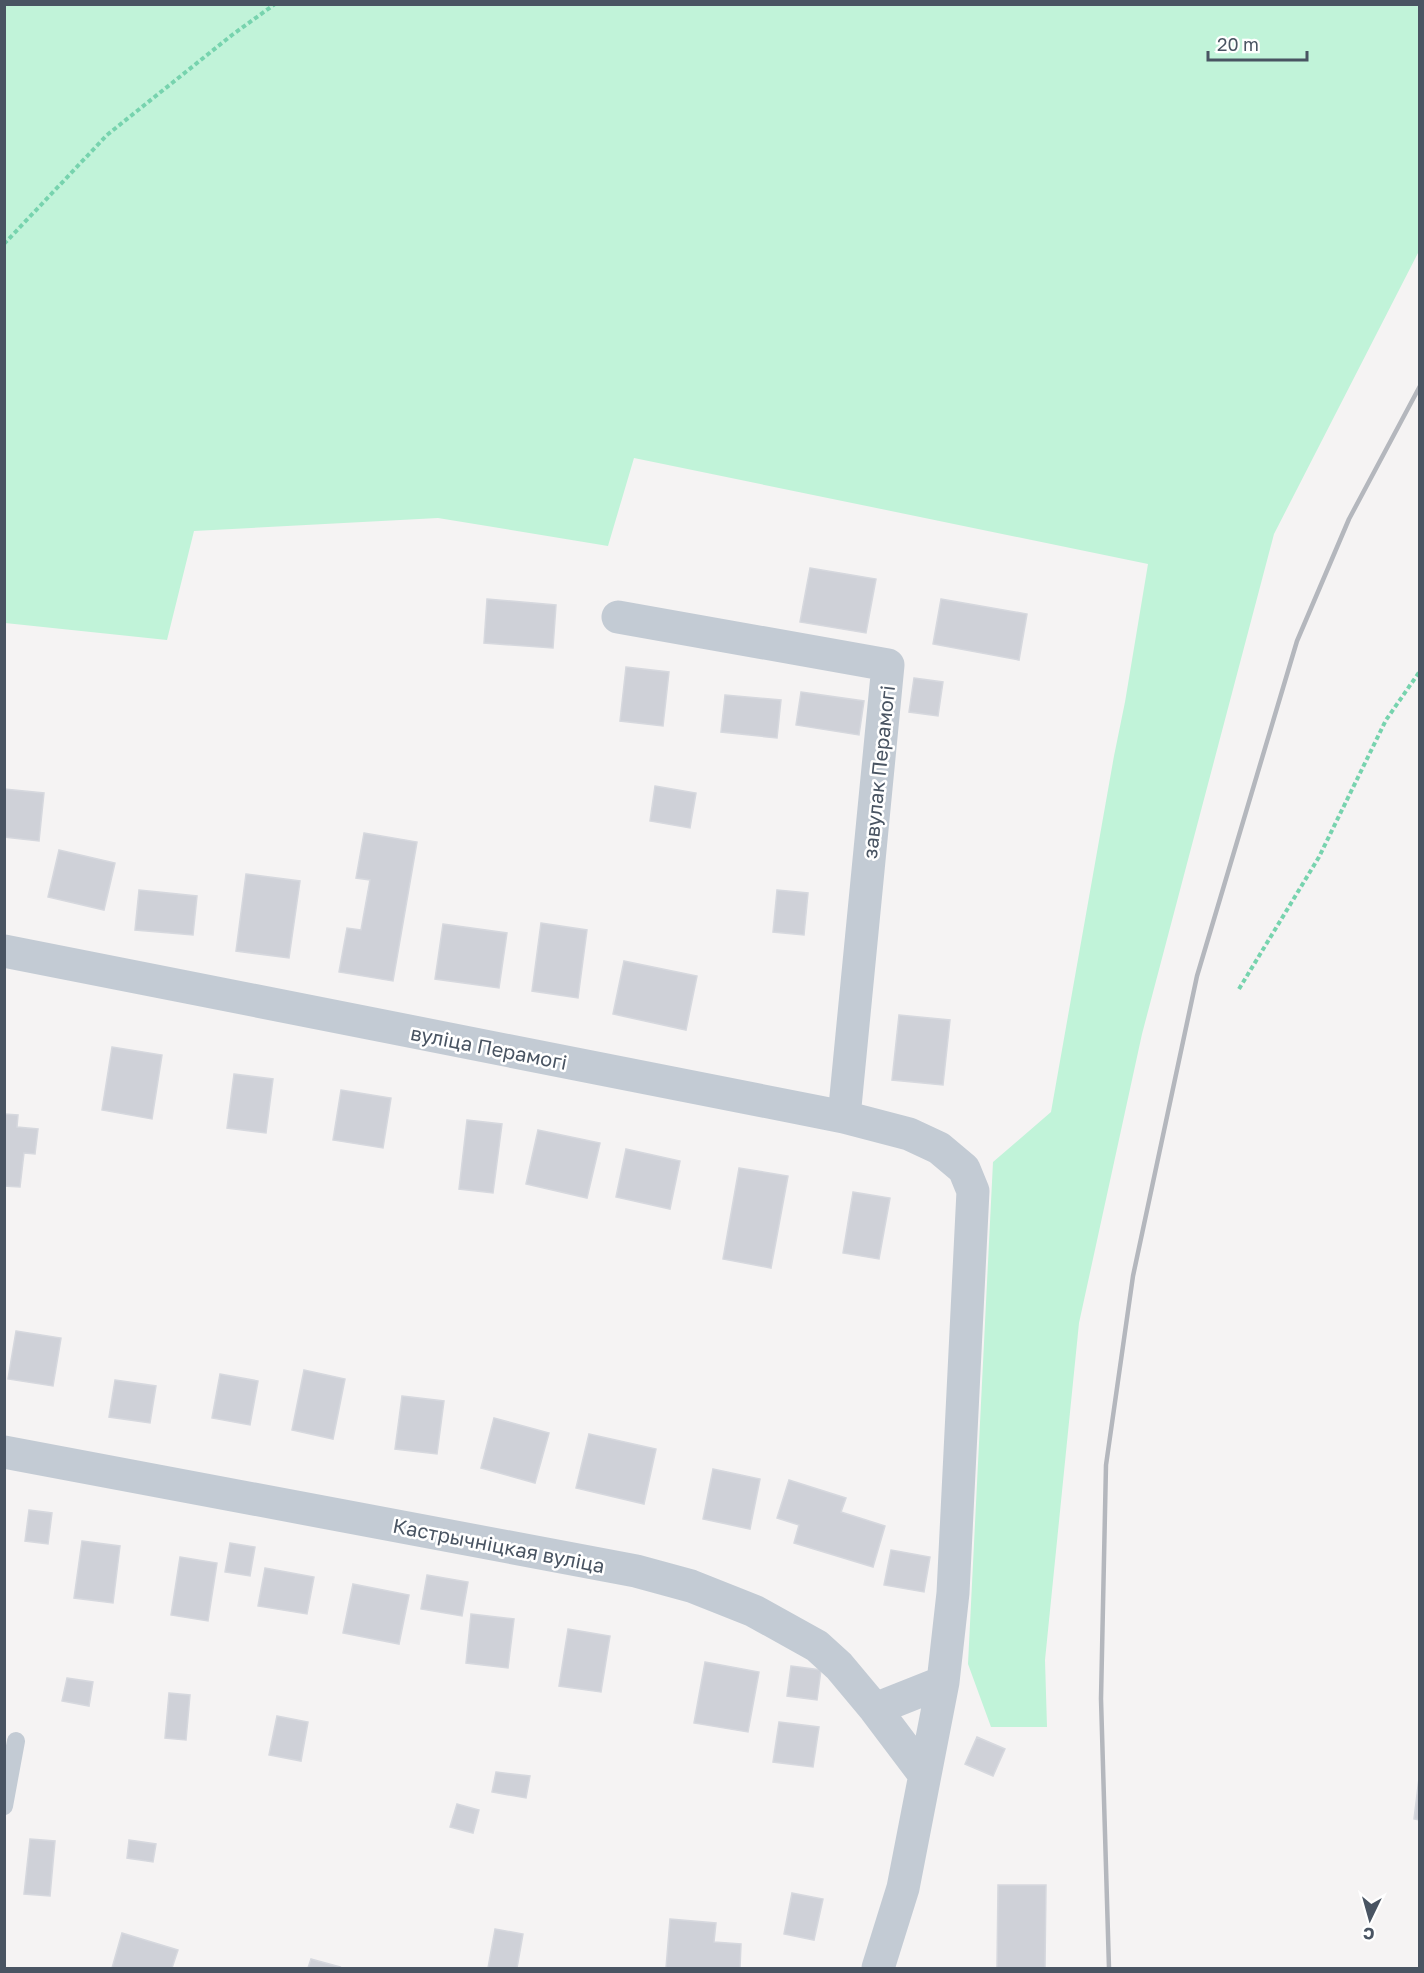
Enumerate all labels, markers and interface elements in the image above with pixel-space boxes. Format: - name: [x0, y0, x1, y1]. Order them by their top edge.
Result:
- scale bar: [1208, 24, 1307, 62]
- text: 20 m: [1217, 33, 1259, 55]
- street label: завулак Перамогі: [857, 684, 899, 860]
- street label: вуліца Перамогі: [409, 1020, 569, 1074]
- street label: Кастрычніцкая вуліца: [391, 1513, 607, 1577]
- north arrow: [1340, 1889, 1400, 1949]
- text: С: [1362, 1923, 1375, 1944]

